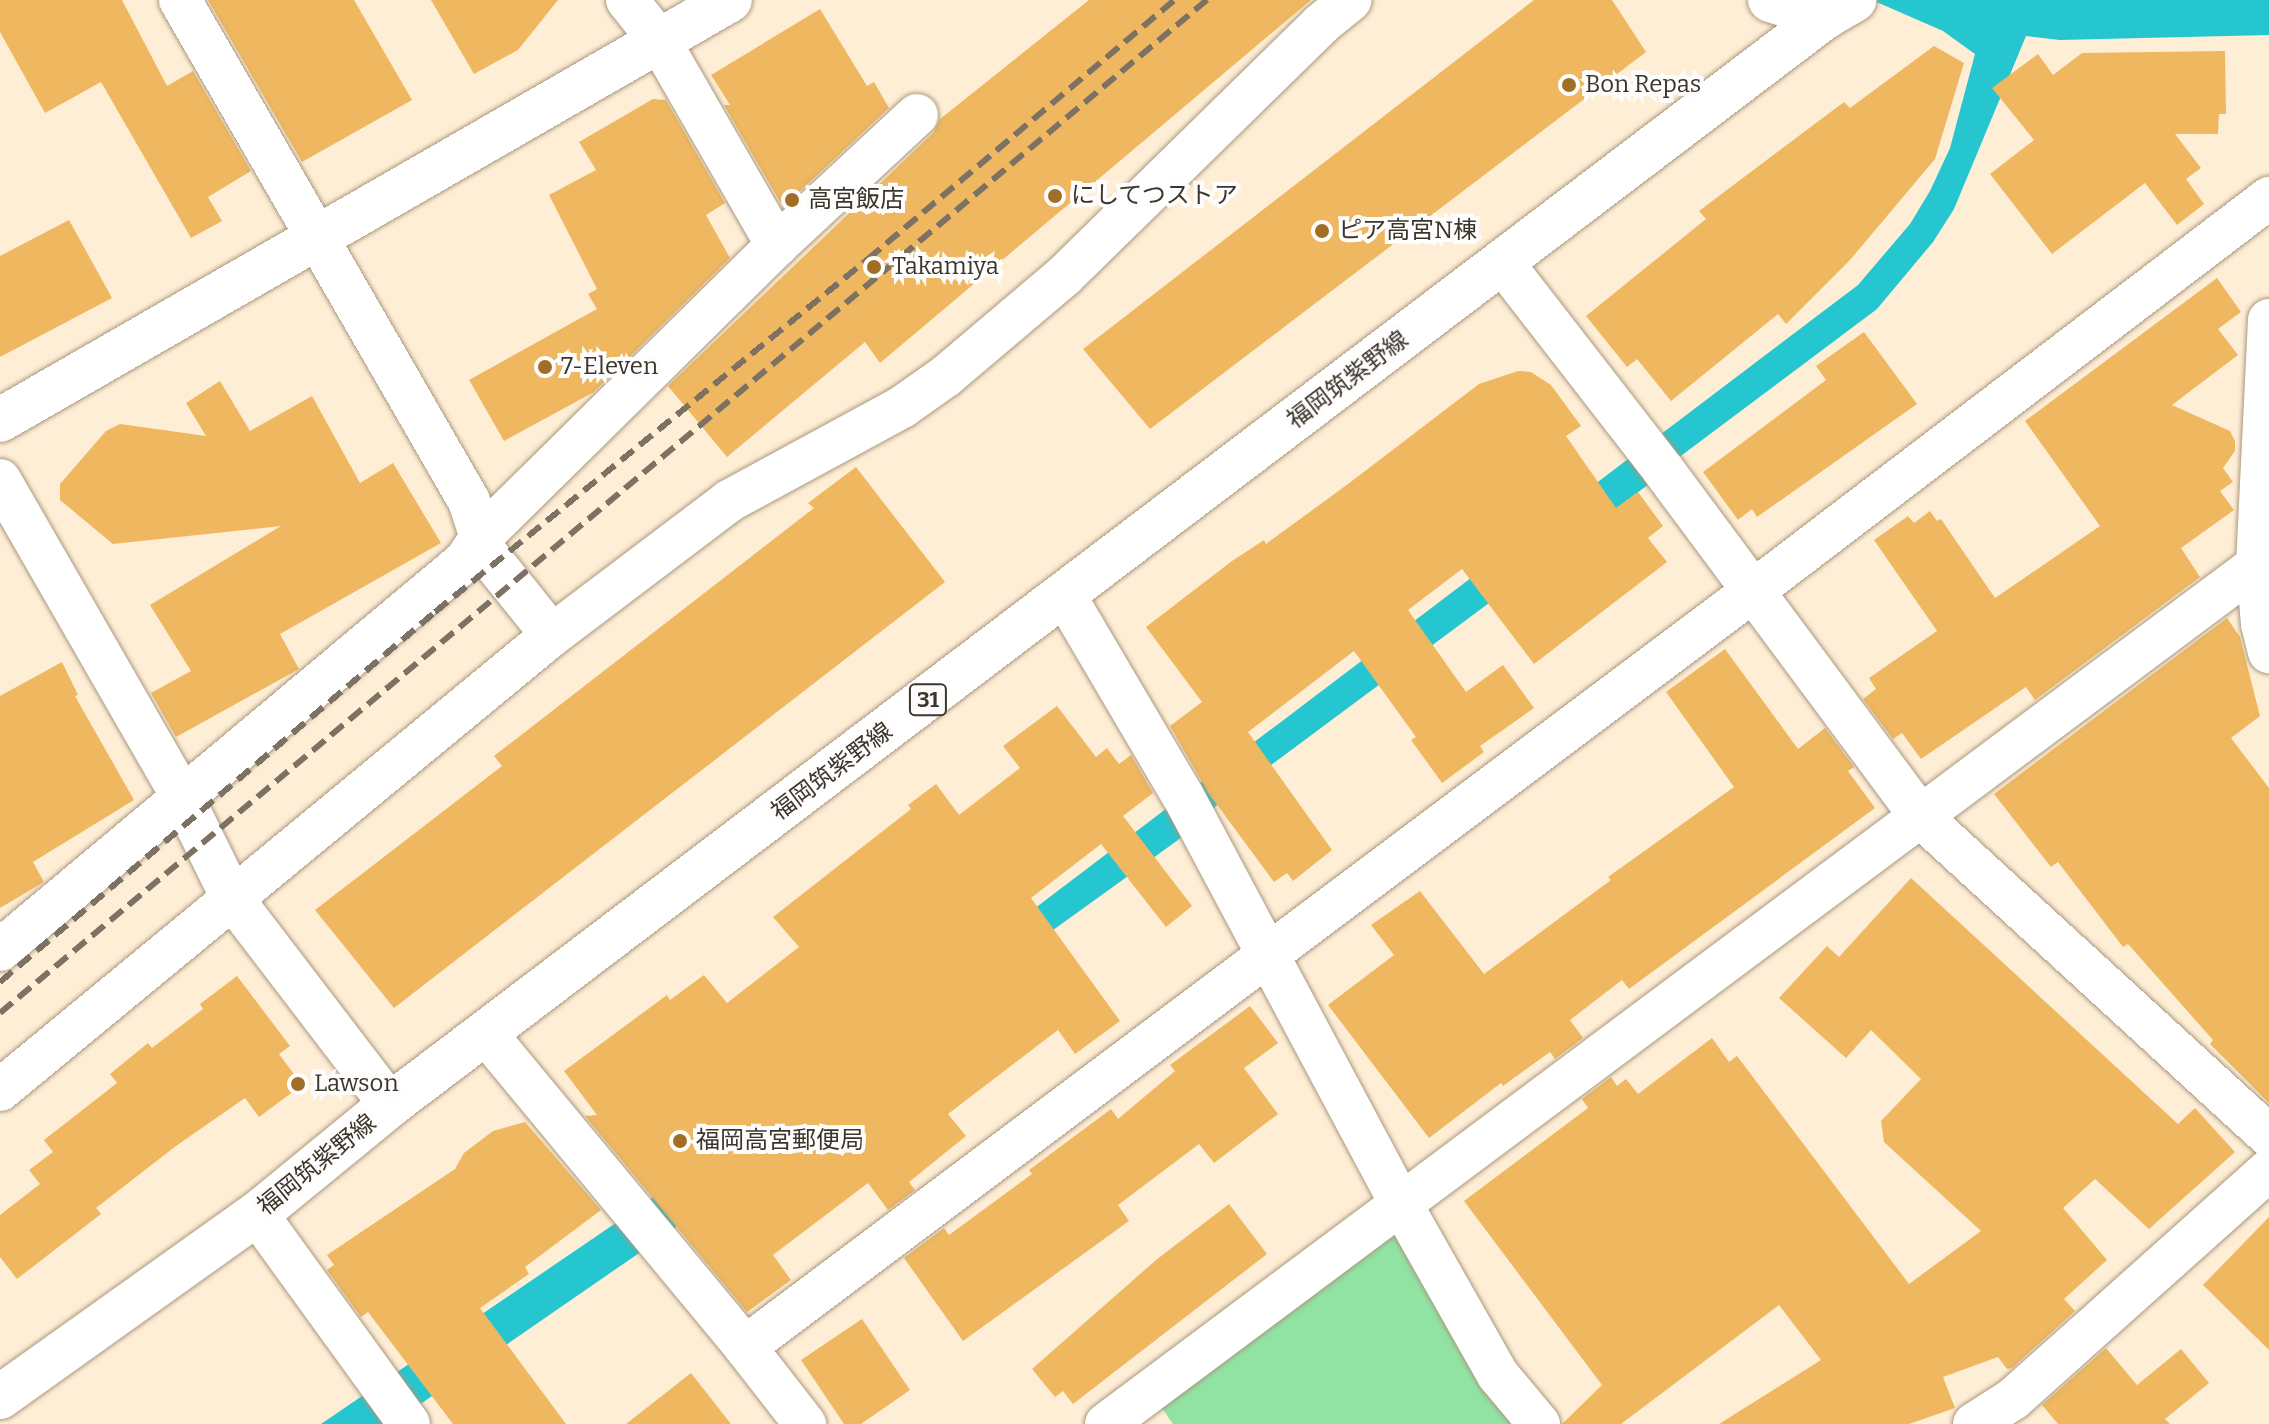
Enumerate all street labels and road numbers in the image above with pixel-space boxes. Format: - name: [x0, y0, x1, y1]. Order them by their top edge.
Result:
- street label: 福岡筑紫野線: [1282, 325, 1414, 435]
- road number: 31: [908, 682, 948, 718]
- street label: 福岡筑紫野線: [766, 717, 898, 827]
- street label: 福岡筑紫野線: [252, 1108, 382, 1222]

